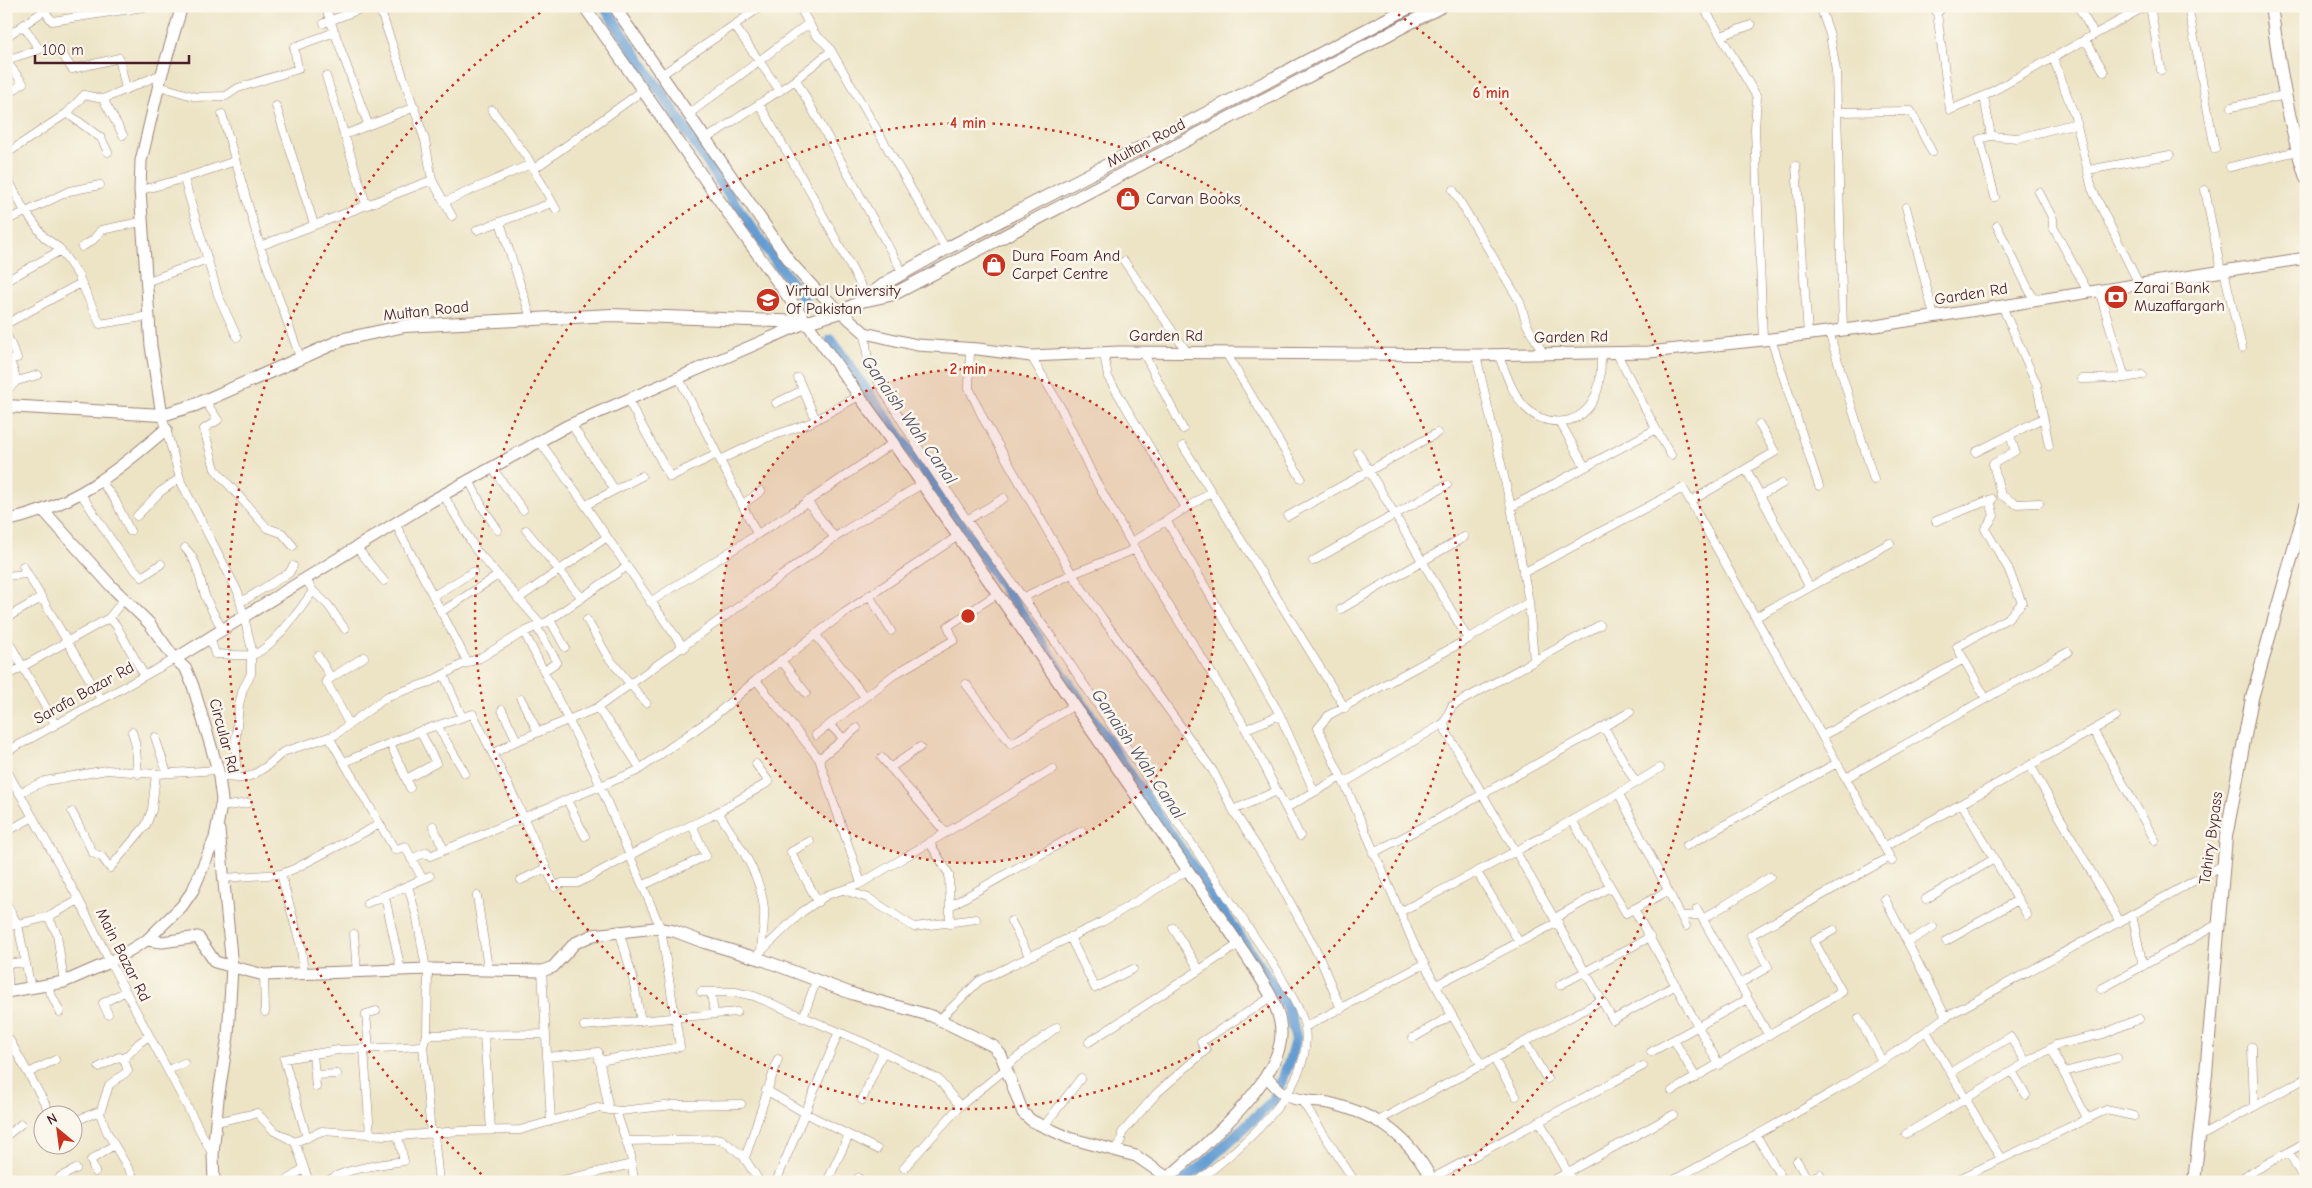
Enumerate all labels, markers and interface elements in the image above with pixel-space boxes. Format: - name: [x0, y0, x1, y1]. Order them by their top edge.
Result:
- scale bar: [35, 32, 189, 64]
- text: 100 m: [42, 41, 84, 59]
- text: 6 min: [1473, 84, 1509, 102]
- text: 4 min: [950, 114, 986, 132]
- street label: Multan Road: [1104, 115, 1188, 171]
- shop icon: Carvan Books: [1115, 186, 1141, 212]
- place label: Carvan Books: [1146, 190, 1241, 208]
- place label: Dura Foam And Carpet Centre: [1012, 247, 1120, 283]
- shop icon: Dura Foam And Carpet Centre: [981, 252, 1007, 278]
- street label: Garden Rd: [1933, 279, 2009, 309]
- place label: Zarai Bank Muzaffargarh: [2134, 279, 2225, 315]
- place label: Virtual University Of Pakistan: [786, 282, 902, 318]
- bank icon: Zarai Bank Muzaffargarh: [2103, 284, 2129, 310]
- school or university icon: Virtual University Of Pakistan: [755, 287, 781, 313]
- street label: Multan Road: [382, 298, 470, 324]
- street label: Garden Rd: [1129, 327, 1203, 345]
- street label: Garden Rd: [1534, 327, 1608, 347]
- water label: Ganaish Wah Canal: [857, 352, 962, 489]
- text: 2 min: [950, 360, 986, 378]
- centre of rings: [959, 607, 977, 625]
- street label: Sarafa Bazar Rd: [31, 658, 137, 728]
- water label: Ganaish Wah Canal: [1087, 685, 1190, 824]
- street label: Circular Rd: [205, 697, 243, 775]
- street label: Tahiry Bypass: [2196, 790, 2226, 885]
- street label: Main Bazar Rd: [92, 905, 154, 1005]
- north arrow: [32, 1106, 82, 1156]
- text: N: [44, 1109, 60, 1129]

